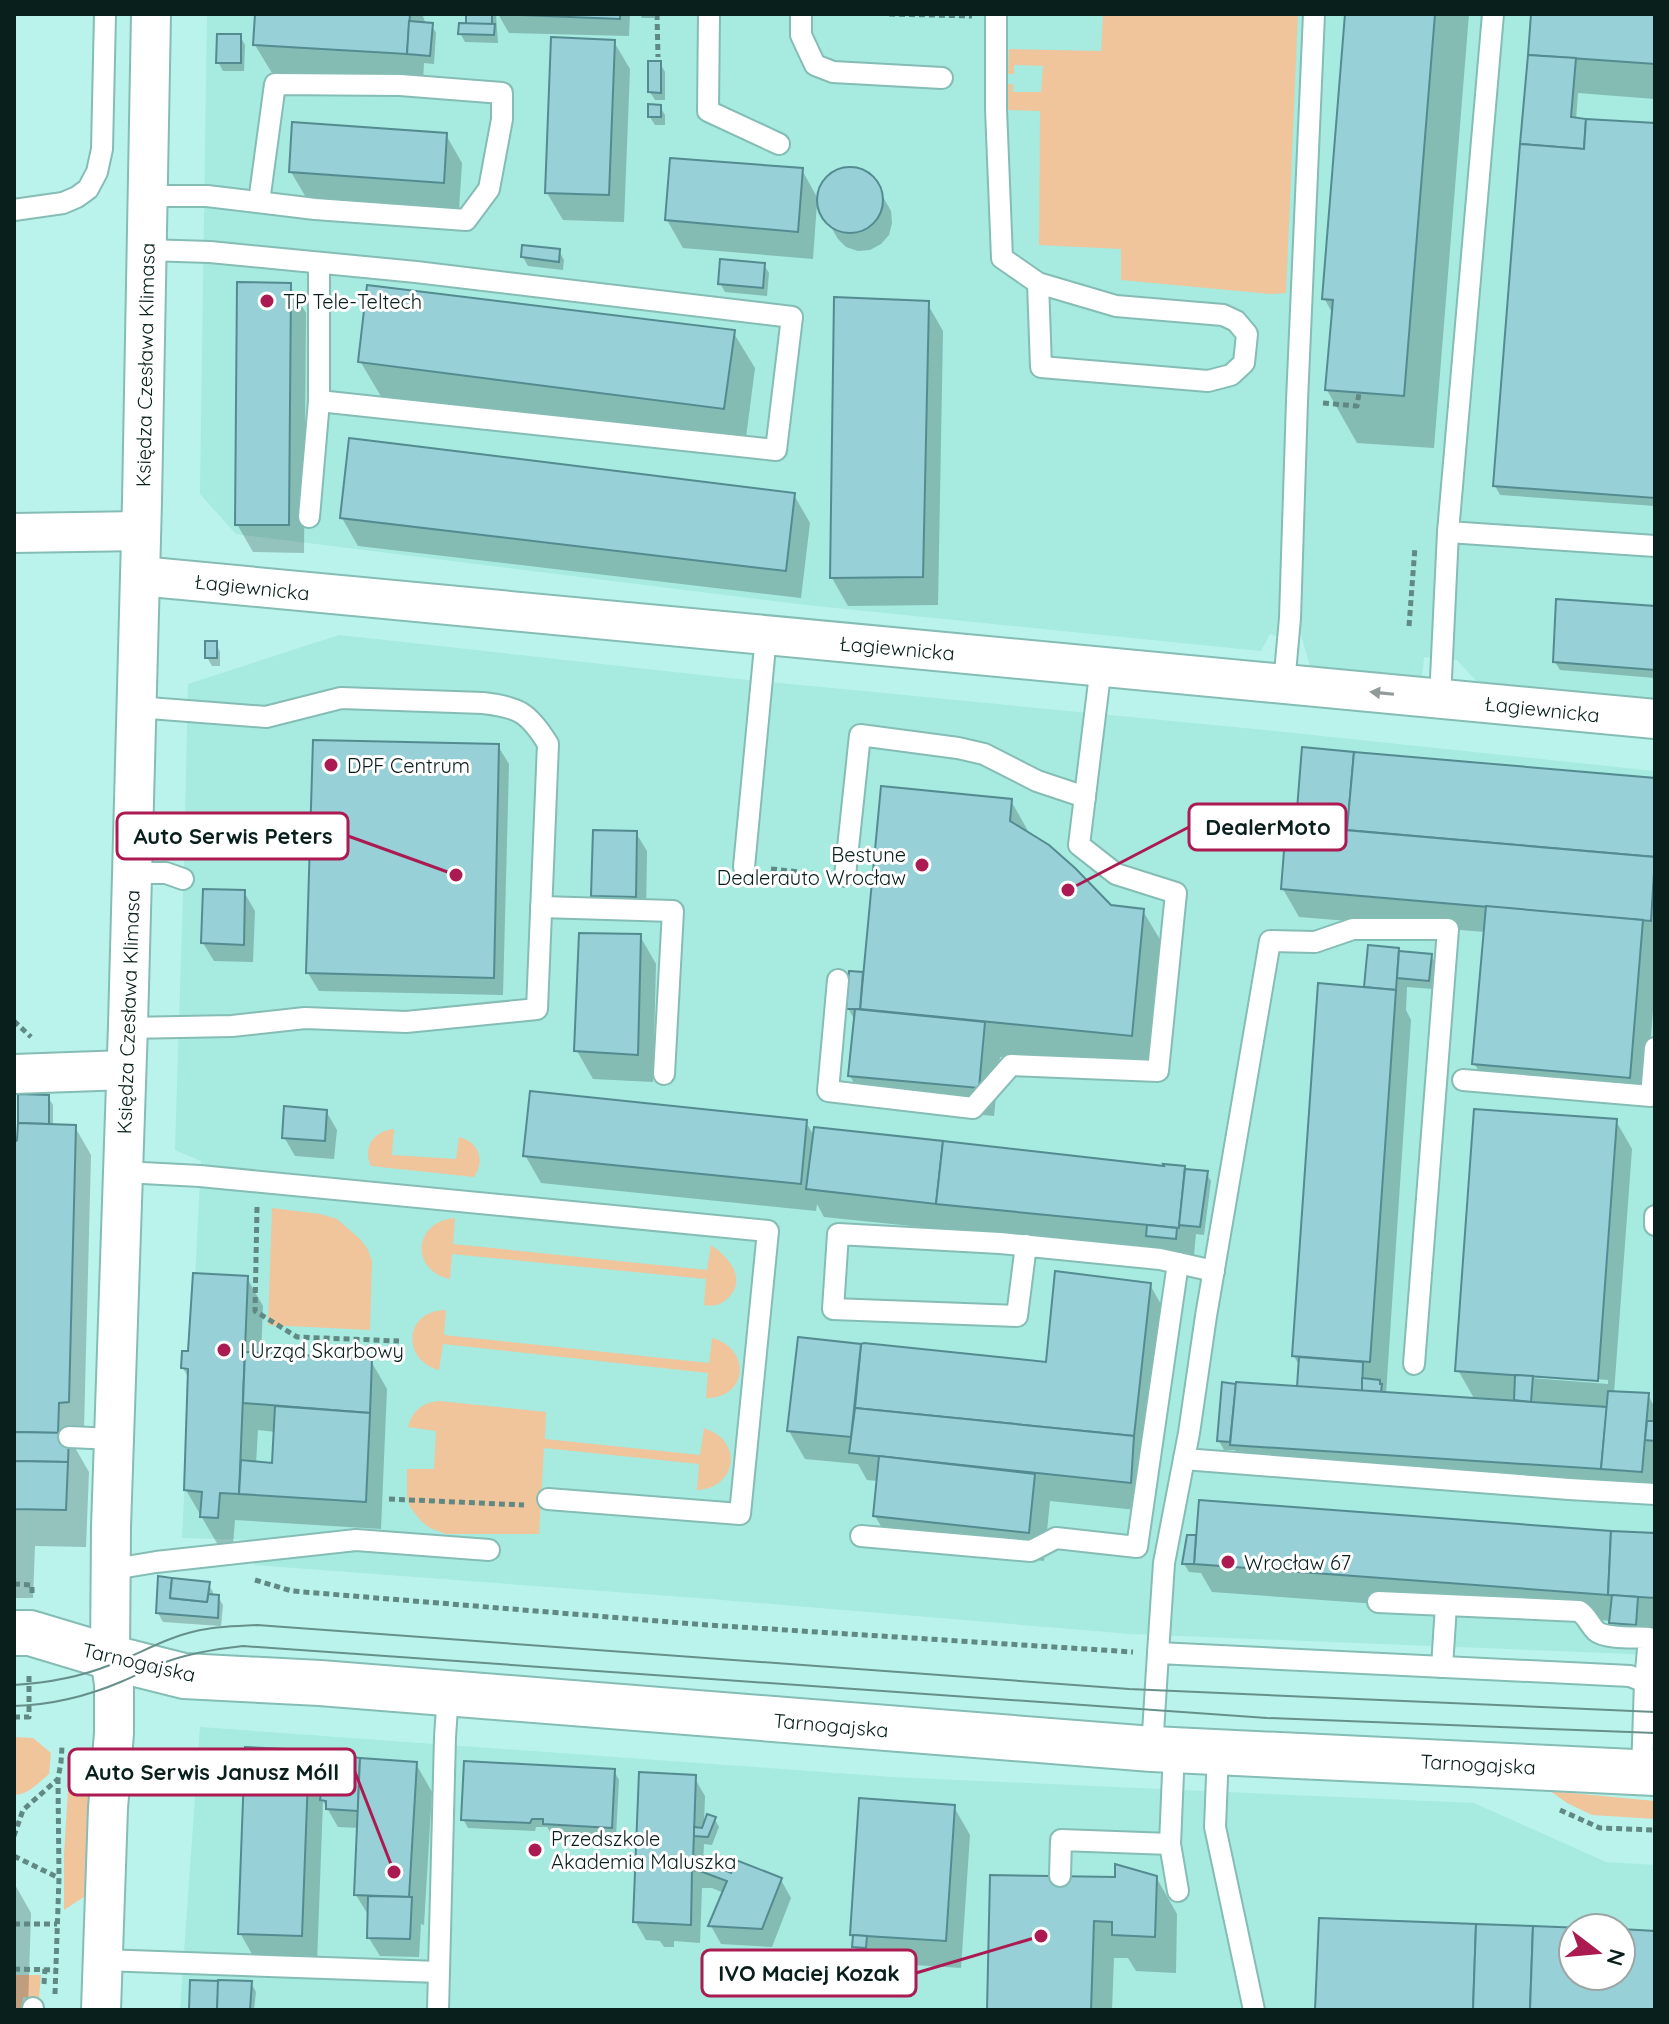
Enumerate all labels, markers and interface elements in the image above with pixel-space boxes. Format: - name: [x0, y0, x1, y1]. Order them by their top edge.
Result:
- street label: Księdza Czesława Klimasa: [130, 243, 160, 487]
- place label: TP Tele-Teltech: [283, 289, 422, 314]
- marker: TP Tele-Teltech: [258, 292, 276, 310]
- street label: Łagiewnicka: [193, 569, 311, 605]
- street label: Łagiewnicka: [838, 631, 956, 665]
- one-way arrow: [1369, 687, 1394, 700]
- street label: Łagiewnicka: [1483, 691, 1601, 727]
- place label: DPF Centrum: [347, 753, 470, 778]
- marker: DPF Centrum: [322, 756, 340, 774]
- callout: DealerMoto: [1189, 804, 1346, 850]
- callout: Auto Serwis Peters: [117, 813, 348, 859]
- text: DealerMoto: [1205, 813, 1331, 841]
- text: Auto Serwis Peters: [133, 822, 333, 850]
- place label: Bestune Dealerauto Wrocław: [717, 842, 906, 890]
- marker: Bestune Dealerauto Wrocław: [913, 856, 931, 874]
- street label: Księdza Czesława Klimasa: [111, 889, 145, 1135]
- place label: I Urząd Skarbowy: [240, 1338, 404, 1363]
- marker: I Urząd Skarbowy: [215, 1341, 233, 1359]
- place label: Wrocław 67: [1244, 1550, 1351, 1575]
- marker: Wrocław 67: [1219, 1553, 1237, 1571]
- street label: Tarnogajska: [80, 1637, 198, 1687]
- street label: Tarnogajska: [772, 1708, 890, 1742]
- street label: Tarnogajska: [1420, 1748, 1536, 1780]
- callout: Auto Serwis Janusz Móll: [69, 1749, 355, 1795]
- text: Auto Serwis Janusz Móll: [85, 1758, 339, 1786]
- place label: Przedszkole Akademia Maluszka: [551, 1826, 736, 1874]
- marker: Przedszkole Akademia Maluszka: [526, 1841, 544, 1859]
- north arrow: [1557, 1912, 1637, 1992]
- text: N: [1601, 1946, 1632, 1969]
- callout: IVO Maciej Kozak: [702, 1950, 916, 1996]
- text: IVO Maciej Kozak: [718, 1959, 900, 1987]

